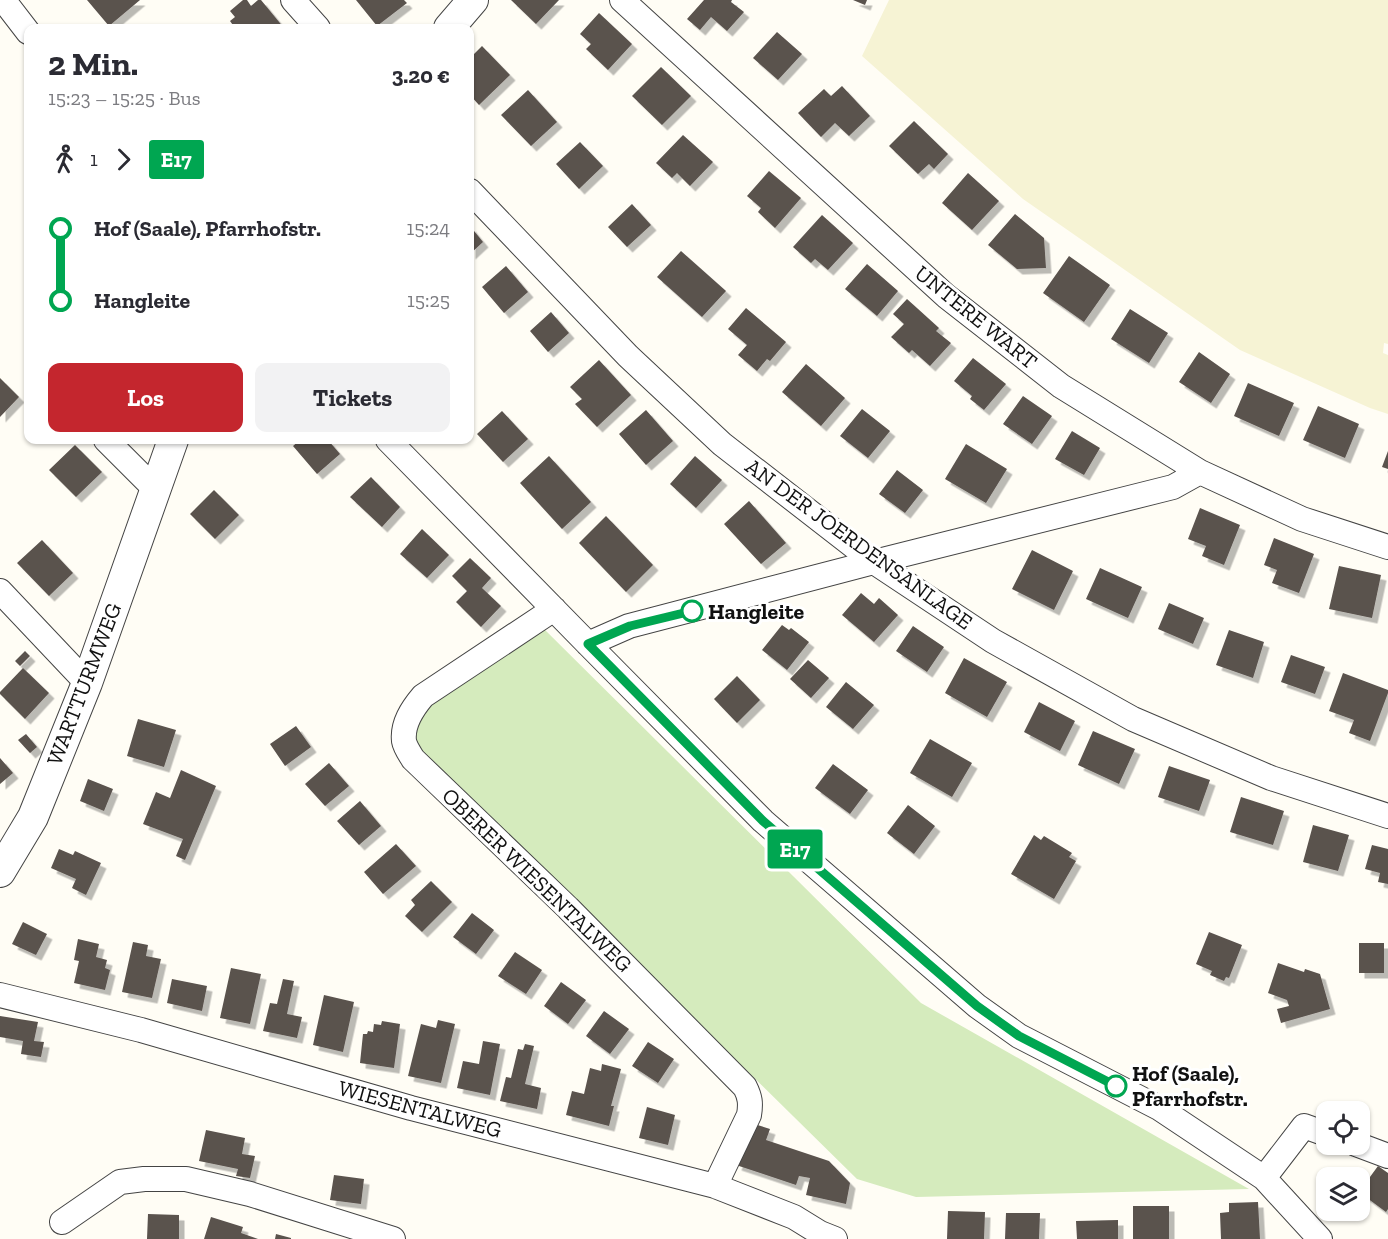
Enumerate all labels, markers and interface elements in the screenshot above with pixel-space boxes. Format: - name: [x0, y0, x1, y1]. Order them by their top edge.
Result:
- text: 2 Min.: [48, 44, 138, 83]
- text: 3.20 €: [392, 62, 450, 89]
- text: 15:23 – 15:25 · Bus: [48, 86, 201, 110]
- icon: walk: [48, 143, 81, 176]
- icon: forward: [107, 143, 140, 176]
- text: 1: [90, 147, 98, 171]
- text: E17: [161, 147, 192, 172]
- text: Hof (Saale), Pfarrhofstr.: [94, 215, 321, 242]
- text: 15:24: [407, 216, 450, 240]
- street label: UNTERE WART: [909, 259, 1043, 375]
- text: Hangleite: [94, 287, 190, 314]
- text: 15:25: [407, 288, 450, 312]
- button: Los: [48, 363, 243, 432]
- button: Tickets: [255, 363, 450, 432]
- street label: AN DER JOERDENSANLAGE: [740, 453, 978, 635]
- place label: Hangleite: [708, 598, 804, 625]
- street label: WARTTURMWEG: [41, 599, 127, 769]
- marker: Hangleite: [681, 600, 703, 622]
- street label: OBERER WIESENTALWEG: [436, 782, 638, 978]
- line badge: E17: [760, 830, 830, 868]
- text: E17: [780, 837, 810, 862]
- place label: Hof (Saale), Pfarrhofstr.: [1132, 1060, 1248, 1112]
- street label: WIESENTALWEG: [335, 1074, 505, 1144]
- marker: Hof (Saale), Pfarrhofstr.: [1105, 1075, 1127, 1097]
- map controls: [1316, 1101, 1370, 1221]
- button: locate: [1316, 1101, 1370, 1155]
- button: layers: [1316, 1167, 1370, 1221]

